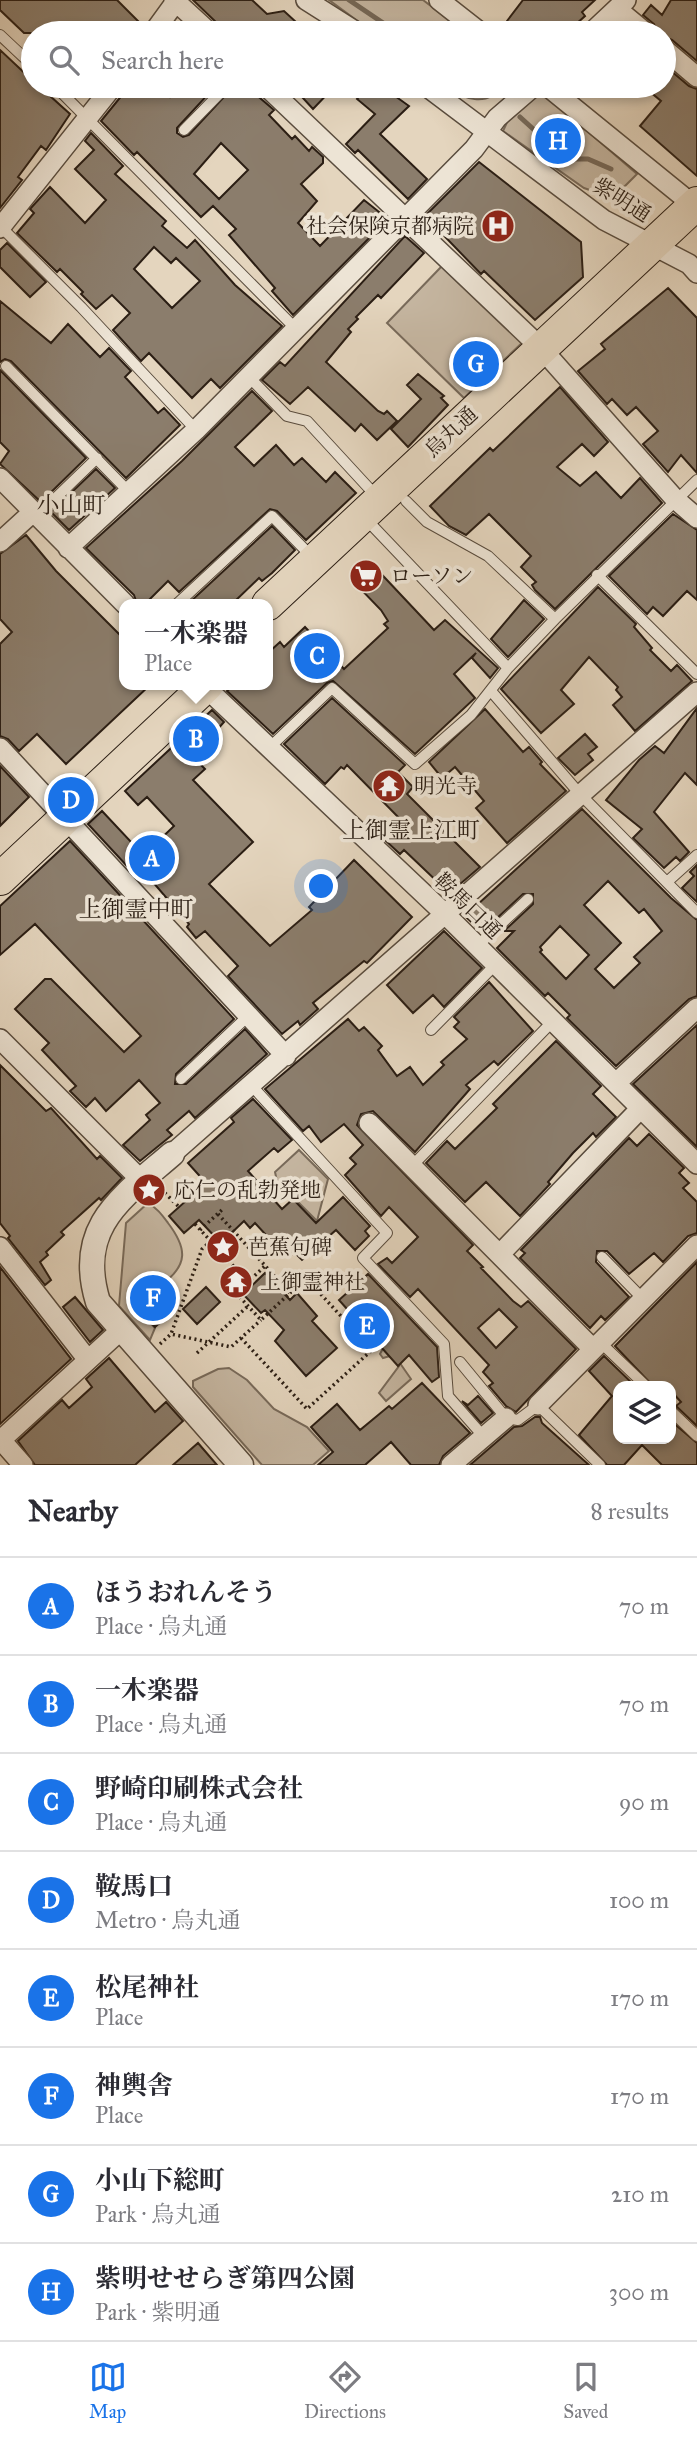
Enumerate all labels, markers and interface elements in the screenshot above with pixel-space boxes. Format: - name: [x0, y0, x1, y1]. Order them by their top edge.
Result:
- search box: [21, 21, 676, 98]
- icon: search: [45, 41, 83, 79]
- text: Search here: [101, 44, 224, 76]
- pin: H: [535, 115, 581, 167]
- street label: 紫明通: [588, 172, 656, 228]
- hospital icon: 社会保険京都病院: [479, 207, 517, 245]
- place label: 社会保険京都病院: [306, 213, 474, 239]
- pin: G: [453, 338, 499, 390]
- street label: 烏丸通: [419, 401, 483, 463]
- district label: 小山町: [37, 491, 106, 519]
- supermarket icon: ローソン: [347, 557, 385, 595]
- place label: ローソン: [390, 563, 473, 589]
- popup: [119, 599, 273, 690]
- text: 一木楽器: [144, 617, 248, 649]
- pin: C: [294, 630, 340, 682]
- text: Place: [144, 649, 192, 677]
- pin: B: [173, 713, 219, 765]
- temple icon: 明光寺: [370, 767, 408, 805]
- place label: 明光寺: [414, 773, 477, 799]
- pin: D: [48, 774, 94, 826]
- district label: 上御霊上江町: [342, 816, 480, 844]
- pin: A: [129, 832, 175, 884]
- street label: 鞍馬口通: [429, 867, 507, 945]
- your location: [304, 869, 338, 903]
- district label: 上御霊中町: [79, 895, 194, 923]
- place icon: 応仁の乱勃発地: [130, 1171, 168, 1209]
- place label: 応仁の乱勃発地: [174, 1177, 321, 1203]
- place icon: 芭蕉句碑: [204, 1228, 242, 1266]
- place label: 芭蕉句碑: [248, 1234, 332, 1260]
- temple icon: 上御霊神社: [217, 1263, 255, 1301]
- place label: 上御霊神社: [260, 1269, 365, 1295]
- pin: F: [130, 1272, 176, 1324]
- pin: E: [344, 1300, 390, 1352]
- map controls: [613, 1381, 676, 1444]
- button: layers: [613, 1381, 676, 1444]
- text: Nearby: [28, 1493, 118, 1529]
- text: 8 results: [590, 1497, 669, 1525]
- text: ほうおれんそう: [95, 1576, 277, 1608]
- text: A: [43, 1592, 59, 1620]
- text: 70 m: [619, 1592, 669, 1620]
- text: Place · 烏丸通: [95, 1612, 227, 1640]
- text: 一木楽器: [95, 1674, 199, 1706]
- text: B: [43, 1690, 59, 1718]
- text: 70 m: [619, 1690, 669, 1718]
- text: Place · 烏丸通: [95, 1710, 227, 1738]
- text: 野崎印刷株式会社: [95, 1772, 303, 1804]
- text: C: [43, 1788, 59, 1816]
- text: 90 m: [619, 1788, 669, 1816]
- text: Place · 烏丸通: [95, 1808, 227, 1836]
- text: 鞍馬口: [95, 1870, 173, 1902]
- text: D: [42, 1886, 60, 1914]
- text: 100 m: [609, 1886, 669, 1914]
- text: Metro · 烏丸通: [95, 1906, 240, 1934]
- text: 松尾神社: [95, 1971, 199, 2003]
- text: E: [43, 1984, 59, 2012]
- text: 170 m: [610, 1984, 669, 2012]
- text: Place: [95, 2003, 143, 2031]
- text: 神輿舎: [95, 2069, 173, 2101]
- text: F: [43, 2082, 59, 2110]
- text: 170 m: [610, 2082, 669, 2110]
- text: Place: [95, 2101, 143, 2129]
- text: 小山下総町: [95, 2164, 225, 2196]
- text: G: [43, 2180, 59, 2208]
- text: 210 m: [611, 2180, 669, 2208]
- text: Park · 烏丸通: [95, 2200, 221, 2228]
- text: 紫明せせらぎ第四公園: [95, 2262, 355, 2294]
- text: H: [41, 2278, 61, 2306]
- text: 300 m: [609, 2278, 669, 2306]
- text: Park · 紫明通: [95, 2298, 221, 2326]
- tab: Map: [89, 2358, 127, 2423]
- tab: Directions: [304, 2358, 386, 2423]
- tab: Saved: [563, 2358, 608, 2423]

